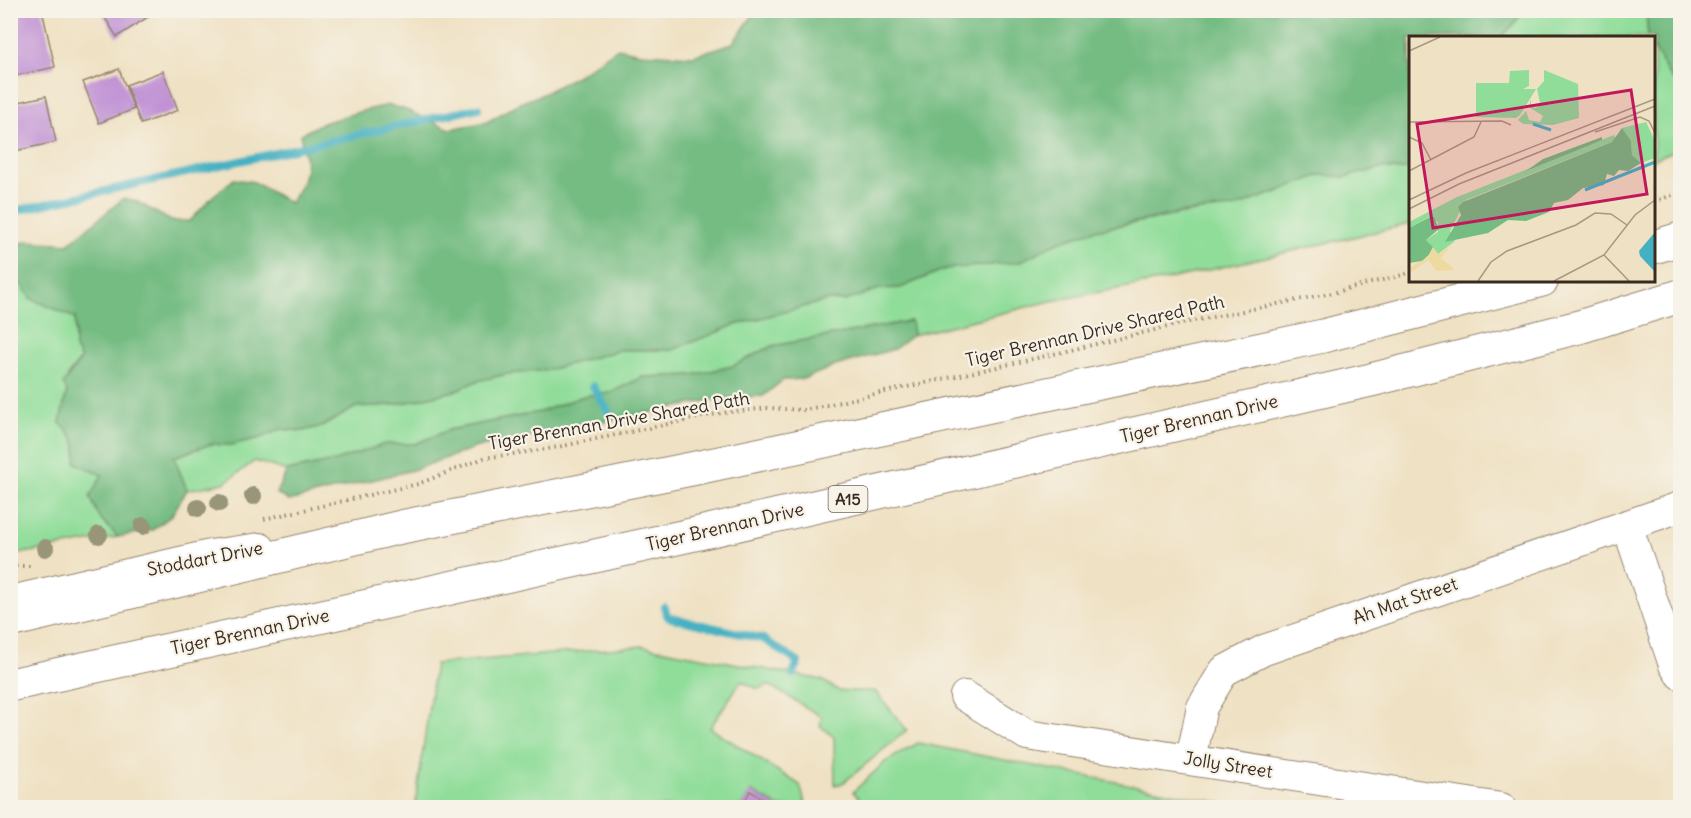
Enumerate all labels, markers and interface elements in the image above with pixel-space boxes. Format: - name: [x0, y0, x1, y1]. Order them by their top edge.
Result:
- inset map: [1409, 36, 1655, 282]
- street label: Tiger Brennan Drive Shared Path: [963, 290, 1227, 372]
- street label: Tiger Brennan Drive Shared Path: [486, 386, 751, 455]
- street label: Tiger Brennan Drive: [1118, 389, 1280, 448]
- road number: A15: [828, 486, 868, 512]
- street label: Tiger Brennan Drive: [644, 497, 806, 556]
- street label: Stoddart Drive: [145, 536, 265, 581]
- street label: Ah Mat Street: [1349, 572, 1460, 629]
- street label: Tiger Brennan Drive: [169, 603, 331, 660]
- street label: Jolly Street: [1182, 746, 1274, 783]

